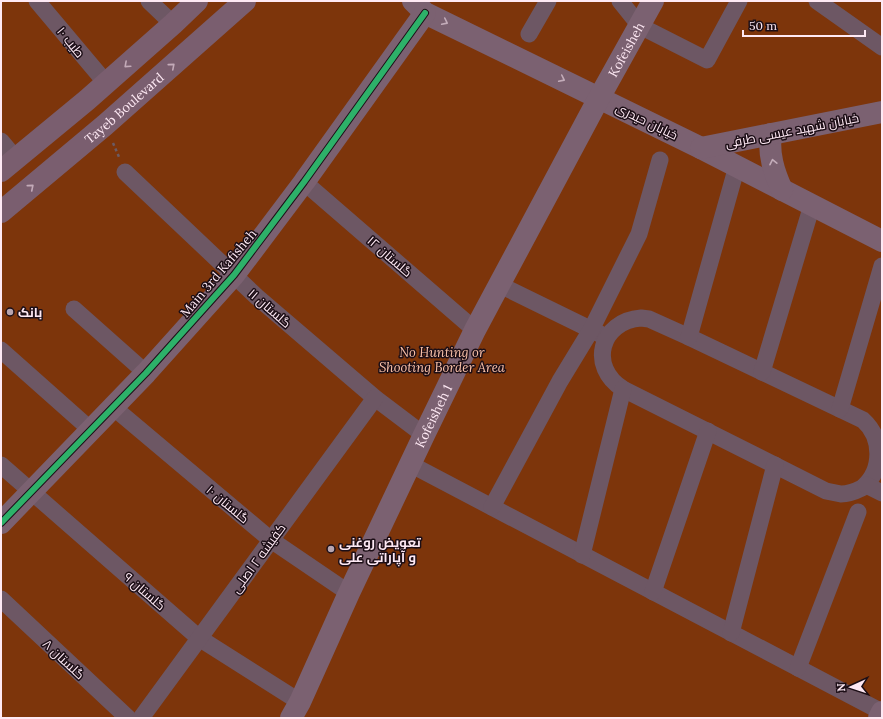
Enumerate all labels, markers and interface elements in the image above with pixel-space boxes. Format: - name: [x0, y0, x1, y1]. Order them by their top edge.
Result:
- scale bar: [743, 12, 865, 38]
- one-way arrow: [440, 17, 448, 25]
- text: 50 m: [749, 18, 777, 33]
- street label: Kofeisheh: [604, 19, 649, 80]
- street label: طیب ۱۰: [53, 23, 88, 61]
- one-way arrow: [124, 60, 131, 67]
- one-way arrow: [167, 63, 174, 70]
- street label: Tayeb Boulevard: [81, 69, 168, 148]
- one-way arrow: [557, 74, 565, 82]
- street label: خیابان حیدری: [613, 99, 681, 144]
- street label: خیابان شهید عیسی طرفی: [724, 109, 860, 152]
- one-way arrow: [769, 159, 777, 166]
- one-way arrow: [26, 185, 33, 192]
- street label: Main 3rd Kafisheh: [177, 226, 260, 321]
- street label: گلستان ۱۲: [364, 232, 416, 281]
- street label: گلستان ۱۱: [245, 285, 295, 332]
- place label: بانک: [18, 304, 42, 321]
- marker: بانک: [5, 307, 15, 317]
- park label: No Hunting or Shooting Border Area: [379, 344, 506, 376]
- street label: Kofeisheh 1: [411, 382, 456, 450]
- street label: گلستان ۱۰: [203, 481, 253, 527]
- street label: کفیشه ۲ اصلی: [227, 520, 289, 597]
- place label: تعویض روغنی و آپاراتی علی: [339, 534, 421, 567]
- marker: تعویض روغنی و آپاراتی علی: [326, 544, 336, 554]
- street label: گلستان ۹: [120, 568, 169, 614]
- street label: گلستان ۸: [39, 635, 88, 683]
- north arrow: [831, 667, 871, 707]
- text: N: [834, 682, 848, 692]

